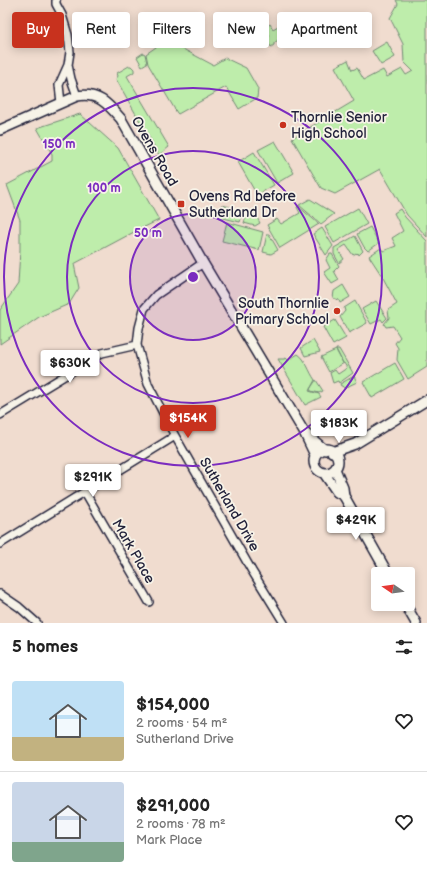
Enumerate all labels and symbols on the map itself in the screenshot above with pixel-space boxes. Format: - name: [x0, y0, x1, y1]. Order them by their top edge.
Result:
- place label: Thornlie Senior High School: [291, 109, 388, 142]
- street label: Ovens Road: [128, 113, 181, 189]
- marker: Thornlie Senior High School: [278, 120, 288, 130]
- text: 150 m: [43, 137, 75, 152]
- text: 100 m: [87, 181, 121, 196]
- place label: Ovens Rd before Sutherland Dr: [189, 188, 296, 221]
- marker: Ovens Rd before Sutherland Dr: [176, 199, 186, 209]
- text: 50 m: [134, 226, 162, 241]
- centre of rings: [186, 270, 200, 284]
- place label: South Thornlie Primary School: [235, 295, 329, 328]
- marker: South Thornlie Primary School: [332, 306, 342, 316]
- pin: $630K: [42, 350, 98, 384]
- pin: $154K: [160, 405, 216, 439]
- pin: $183K: [311, 410, 367, 444]
- street label: Sutherland Drive: [196, 454, 263, 554]
- pin: $291K: [65, 464, 121, 498]
- pin: $429K: [328, 507, 384, 541]
- street label: Mark Place: [108, 516, 159, 586]
- north arrow: [371, 567, 415, 611]

